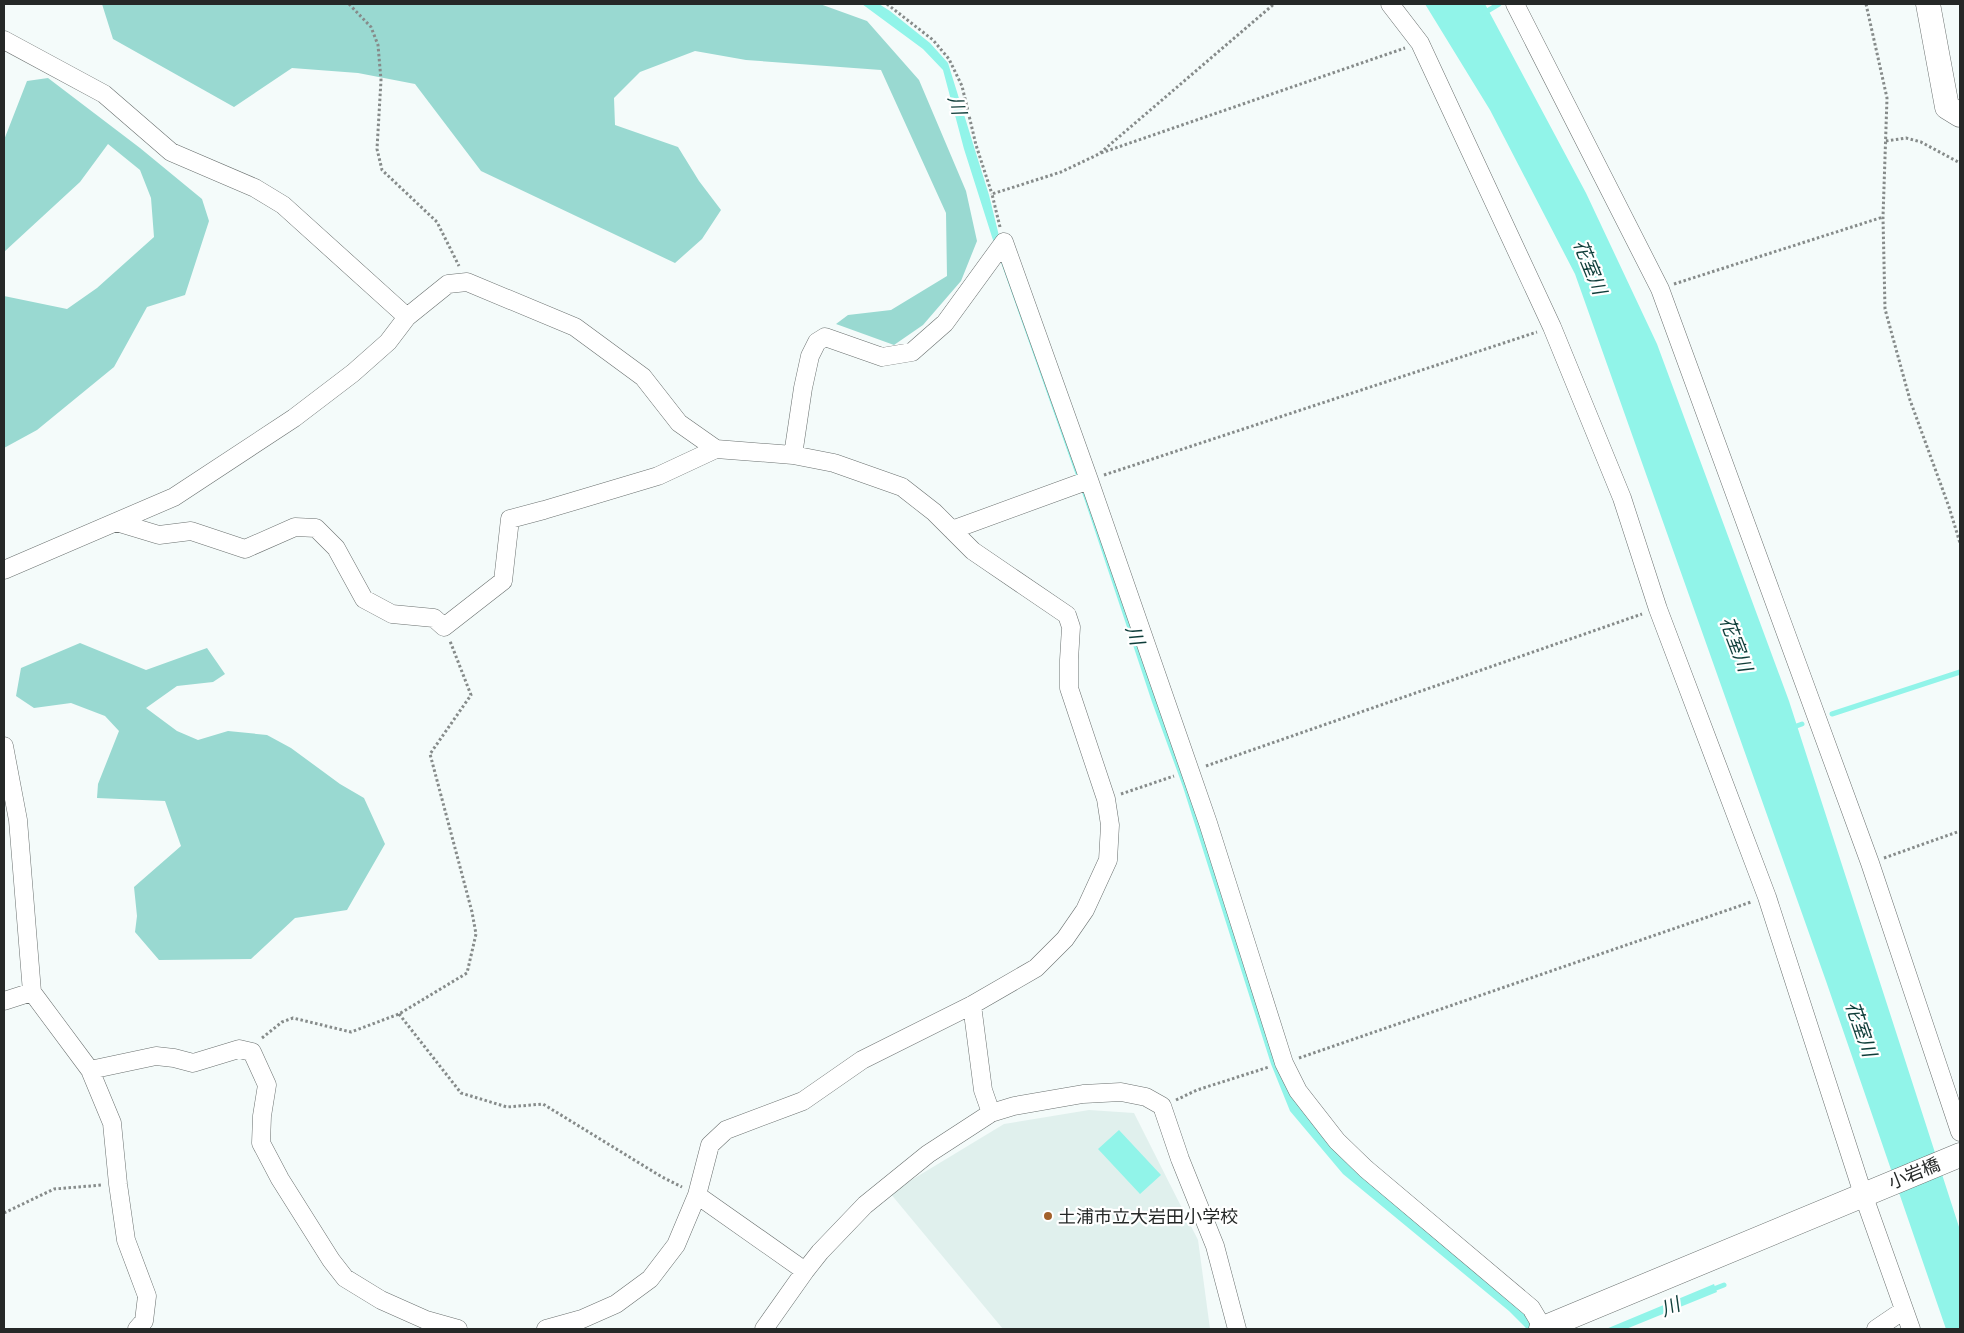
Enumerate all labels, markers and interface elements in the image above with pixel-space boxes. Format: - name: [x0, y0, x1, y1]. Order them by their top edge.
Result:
- water label: 川: [942, 92, 972, 119]
- water label: 花室川: [1568, 236, 1613, 300]
- water label: 花室川: [1714, 613, 1759, 677]
- water label: 川: [1120, 622, 1151, 650]
- water label: 花室川: [1840, 998, 1883, 1062]
- street label: 小岩橋: [1885, 1152, 1943, 1194]
- place label: 土浦市立大岩田小学校: [1058, 1205, 1238, 1228]
- marker: 土浦市立大岩田小学校: [1042, 1210, 1054, 1222]
- water label: 川: [1657, 1291, 1685, 1322]

